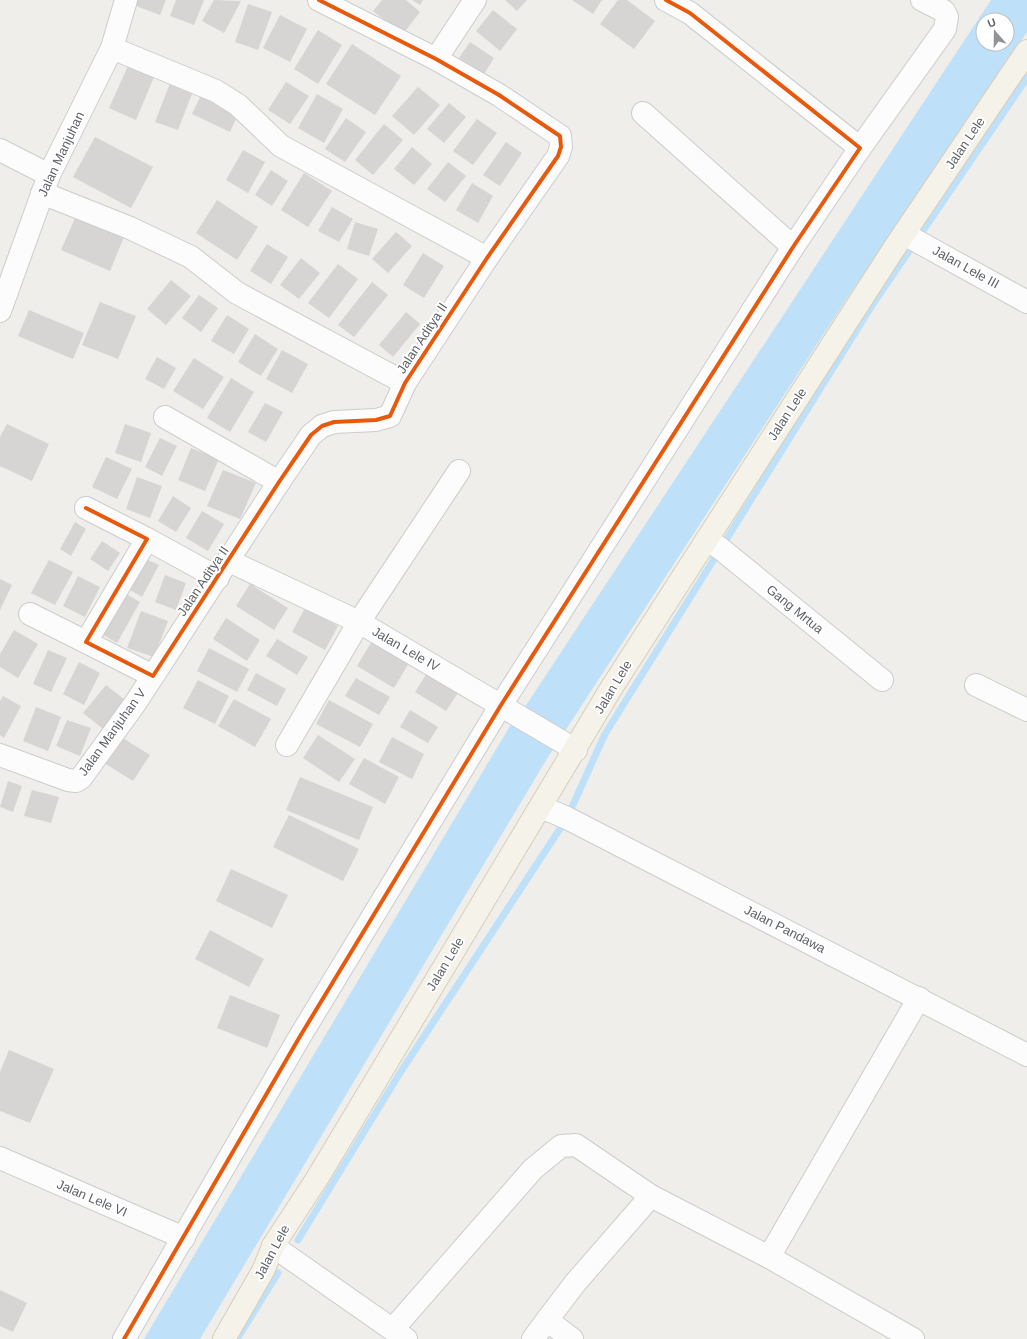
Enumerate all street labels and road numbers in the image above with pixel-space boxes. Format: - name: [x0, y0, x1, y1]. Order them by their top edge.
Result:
- street label: Jalan Manjuhan: [35, 109, 87, 199]
- street label: Jalan Lele: [942, 114, 988, 172]
- street label: Jalan Lele III: [930, 243, 1002, 291]
- street label: Jalan Aditya II: [394, 300, 450, 376]
- street label: Jalan Lele: [765, 385, 809, 443]
- street label: Jalan Aditya II: [174, 543, 232, 619]
- street label: Gang Mrtua: [764, 582, 827, 637]
- street label: Jalan Lele IV: [370, 624, 443, 674]
- street label: Jalan Lele: [591, 658, 635, 716]
- street label: Jalan Manjuhan V: [75, 685, 149, 779]
- street label: Jalan Pandawa: [742, 902, 829, 956]
- street label: Jalan Lele: [423, 935, 467, 993]
- street label: Jalan Lele VI: [54, 1176, 130, 1220]
- street label: Jalan Lele: [251, 1222, 293, 1282]

